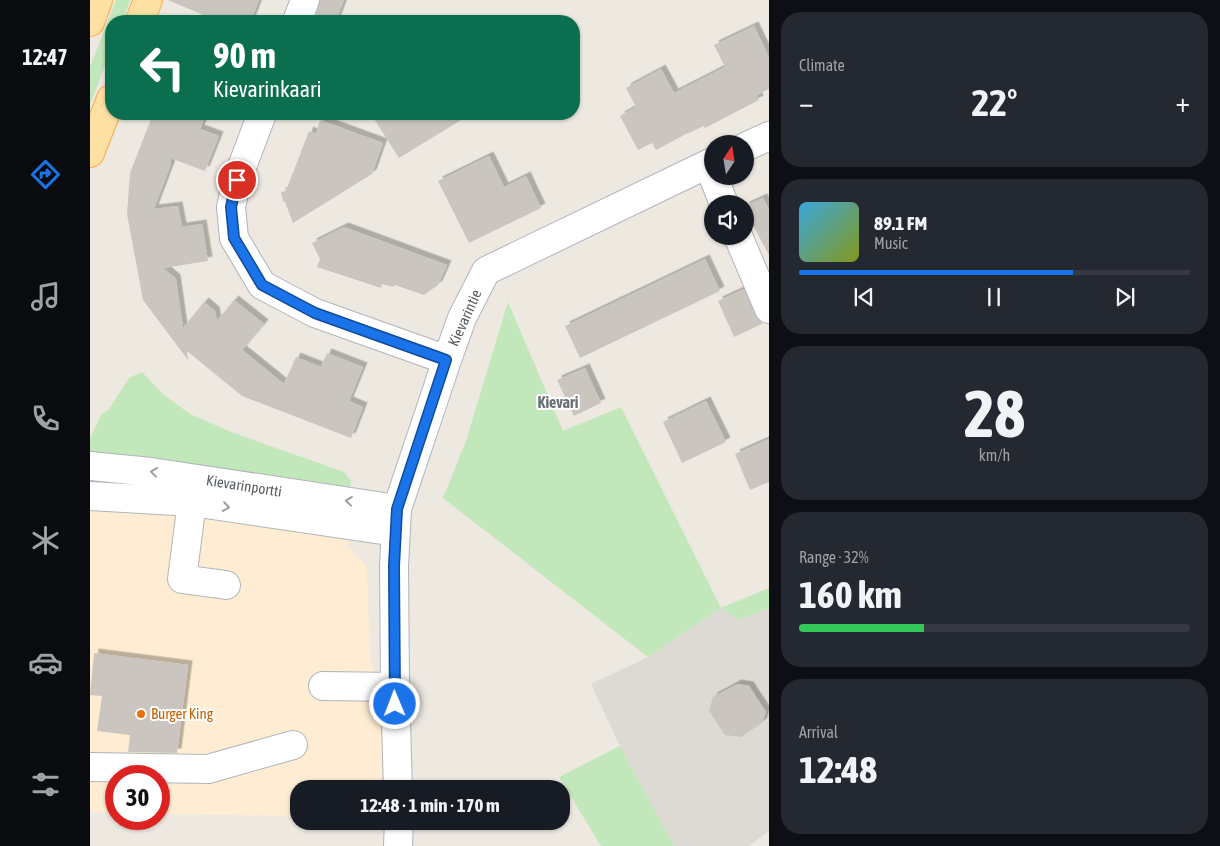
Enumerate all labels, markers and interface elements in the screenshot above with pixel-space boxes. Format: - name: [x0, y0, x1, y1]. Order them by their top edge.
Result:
- icon: left: [130, 35, 195, 100]
- text: 90 m: [213, 35, 276, 75]
- text: 12:47: [22, 44, 68, 70]
- text: Climate: [799, 56, 845, 74]
- text: Kievarinkaari: [213, 76, 322, 102]
- text: 22°: [971, 81, 1018, 124]
- text: −: [799, 86, 814, 118]
- text: +: [1175, 86, 1190, 118]
- north arrow: [704, 135, 754, 185]
- map controls: [704, 135, 754, 245]
- icon: directions: [28, 157, 63, 192]
- pin: [216, 159, 258, 201]
- icon: arrive: [223, 166, 251, 194]
- button: sound: [704, 195, 754, 245]
- text: 89.1 FM: [874, 212, 927, 234]
- text: Music: [874, 234, 908, 252]
- icon: music: [28, 279, 63, 314]
- icon: previous: [850, 283, 878, 311]
- icon: pause: [980, 283, 1008, 311]
- icon: next: [1111, 283, 1139, 311]
- street label: Kievarintie: [445, 287, 485, 349]
- text: 28: [964, 376, 1025, 451]
- district label: Kievari: [538, 393, 579, 411]
- icon: phone: [28, 401, 63, 436]
- text: km/h: [979, 446, 1010, 464]
- one-way arrow: [149, 468, 158, 478]
- street label: Kievarinportti: [205, 471, 283, 500]
- one-way arrow: [345, 496, 353, 507]
- one-way arrow: [222, 501, 230, 512]
- icon: climate: [28, 523, 63, 558]
- text: Range · 32%: [799, 548, 869, 566]
- text: 160 km: [799, 573, 902, 616]
- icon: car: [28, 645, 63, 680]
- position arrow: [368, 677, 420, 729]
- place label: Burger King: [151, 705, 214, 722]
- marker: Burger King: [135, 708, 147, 720]
- text: Arrival: [799, 723, 838, 741]
- text: 12:48: [799, 748, 877, 791]
- speed limit sign: 30: [105, 765, 170, 830]
- icon: filters: [28, 767, 63, 802]
- text: 12:48 · 1 min · 170 m: [360, 794, 500, 816]

